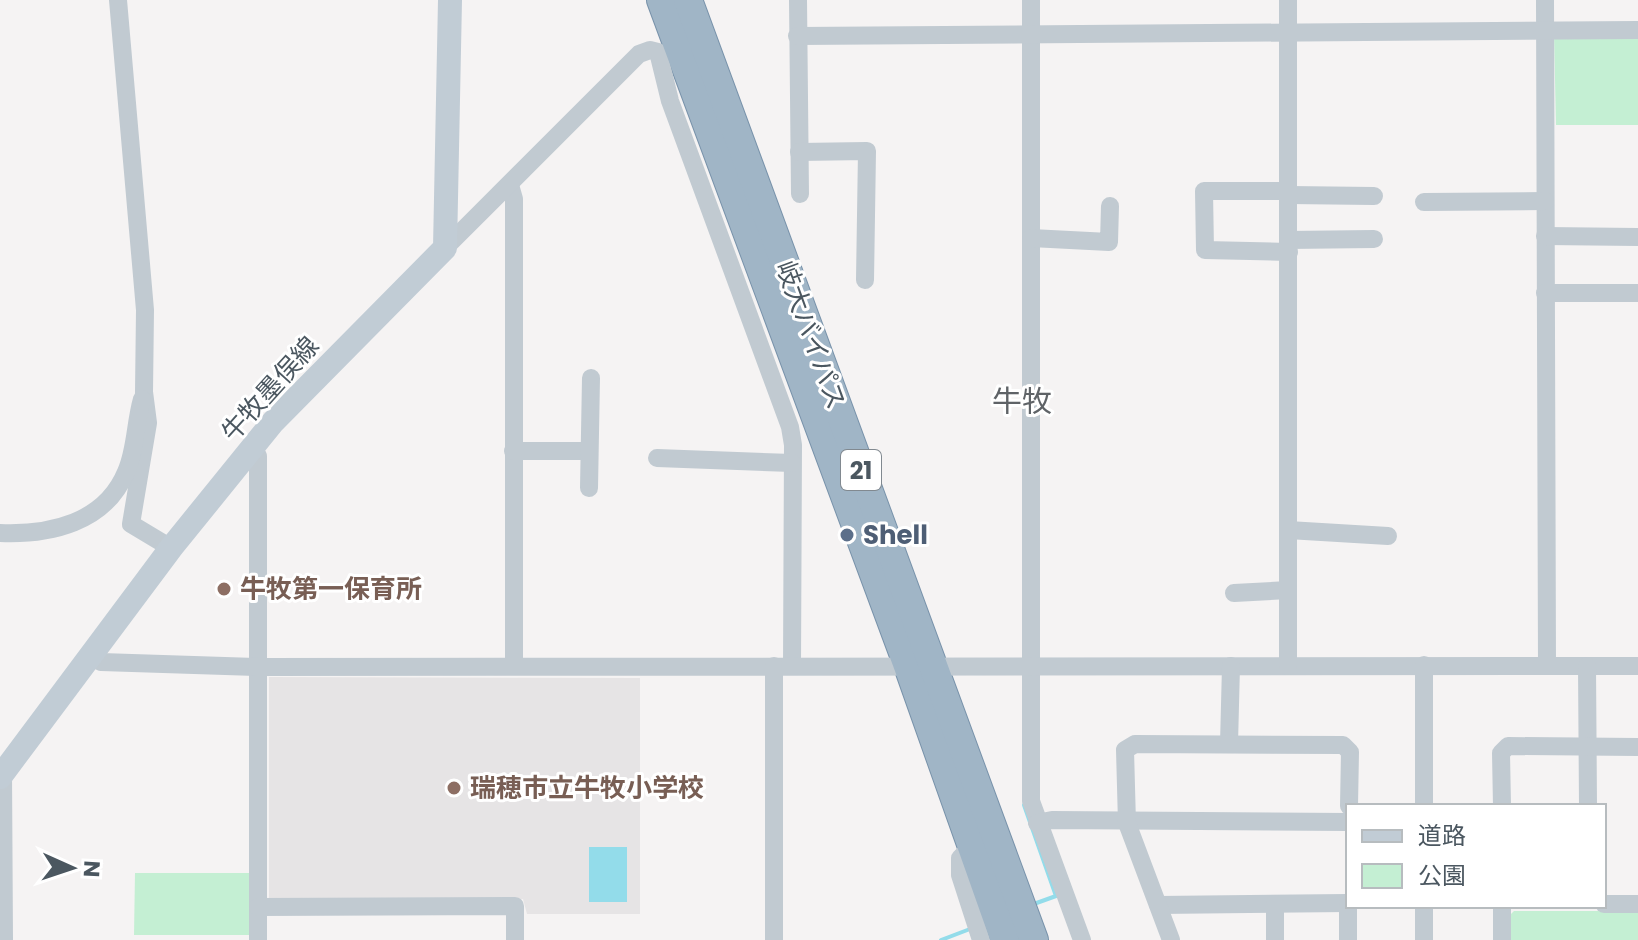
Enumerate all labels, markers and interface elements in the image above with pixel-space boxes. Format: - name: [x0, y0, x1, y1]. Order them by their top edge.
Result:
- street label: 岐大バイパス: [767, 256, 855, 414]
- street label: 牛牧墨俣線: [213, 329, 327, 449]
- district label: 牛牧: [992, 380, 1052, 423]
- road number: 21: [841, 450, 881, 490]
- place label: Shell: [863, 517, 928, 553]
- marker: Shell: [838, 526, 856, 544]
- place label: 牛牧第一保育所: [240, 571, 422, 607]
- marker: 牛牧第一保育所: [215, 580, 233, 598]
- place label: 瑞穂市立牛牧小学校: [470, 770, 704, 806]
- marker: 瑞穂市立牛牧小学校: [445, 779, 463, 797]
- legend: [1346, 804, 1606, 908]
- text: 道路: [1418, 819, 1466, 852]
- north arrow: [32, 828, 112, 908]
- text: 公園: [1418, 859, 1466, 892]
- text: N: [76, 860, 107, 878]

